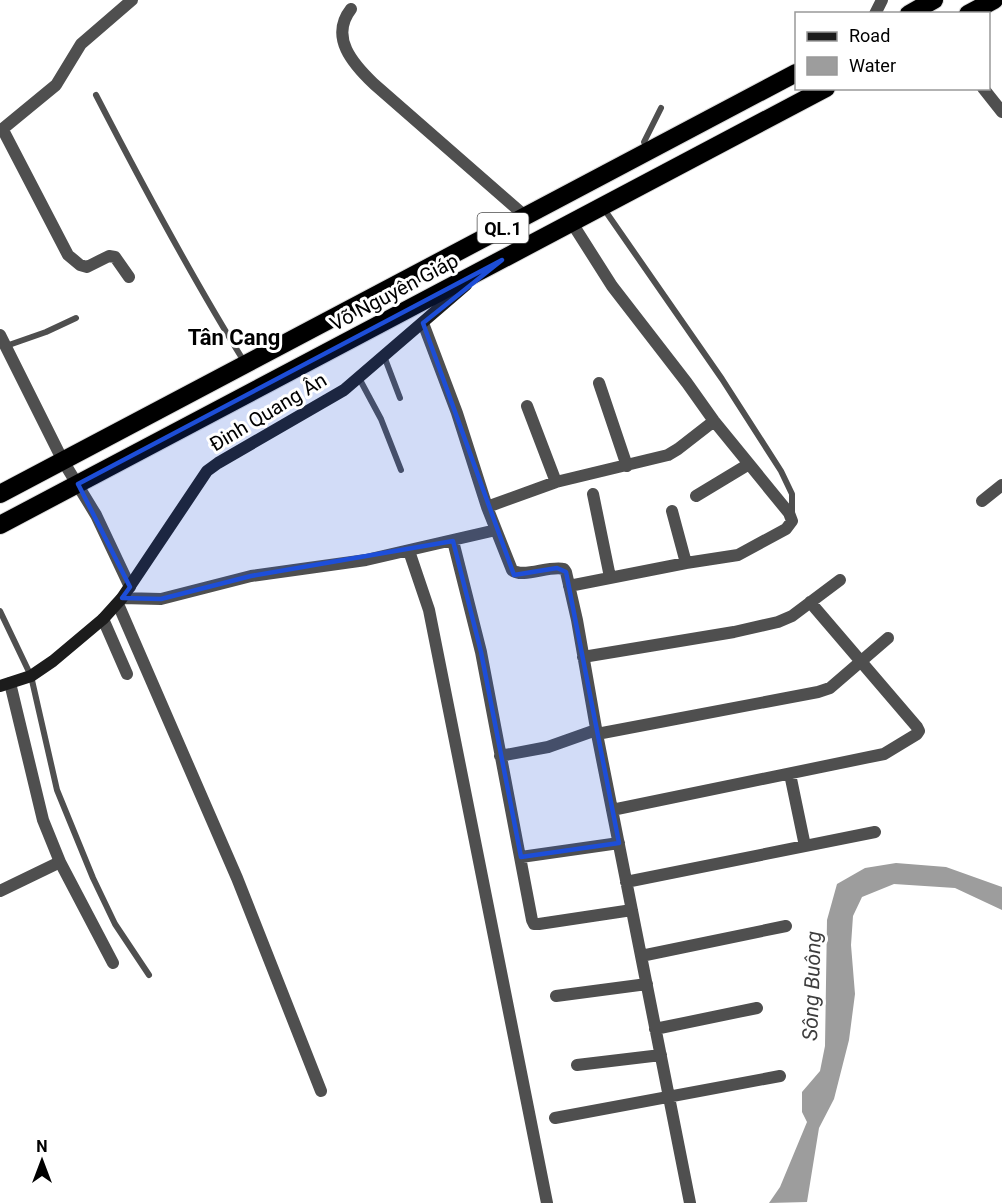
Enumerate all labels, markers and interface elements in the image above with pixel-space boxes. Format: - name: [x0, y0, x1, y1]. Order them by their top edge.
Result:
- legend: [795, 12, 990, 90]
- text: Road: [849, 25, 890, 46]
- text: Water: [849, 55, 896, 76]
- road number: QL.1: [478, 213, 528, 243]
- street label: Võ Nguyên Giáp: [326, 248, 462, 336]
- district label: Tân Cang: [188, 325, 280, 350]
- street label: Đinh Quang Ân: [205, 368, 331, 456]
- water label: Sông Buông: [798, 931, 826, 1041]
- north arrow: [12, 1131, 72, 1191]
- text: N: [36, 1137, 48, 1156]

